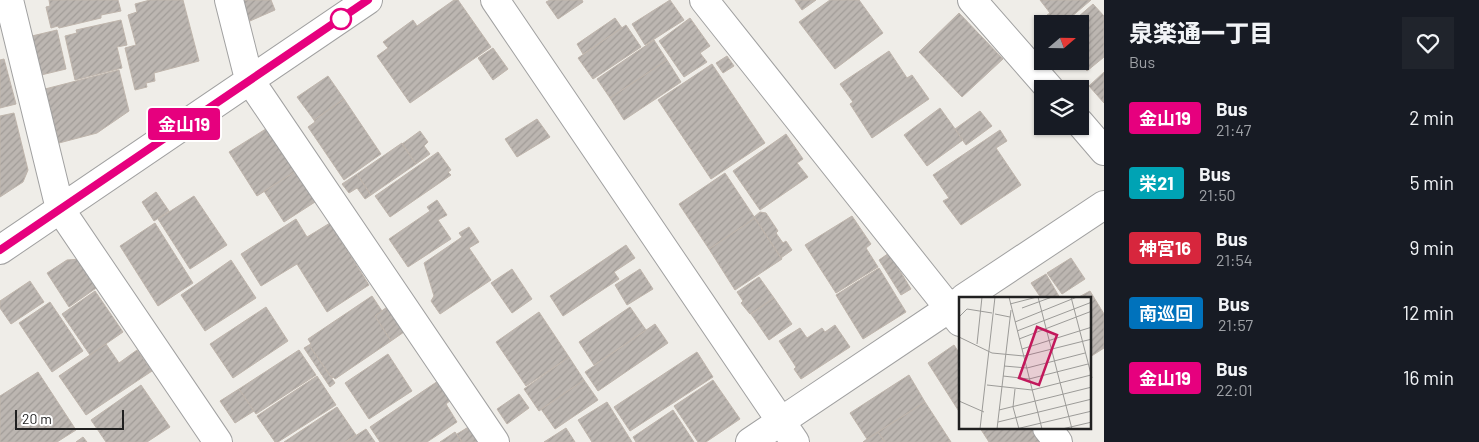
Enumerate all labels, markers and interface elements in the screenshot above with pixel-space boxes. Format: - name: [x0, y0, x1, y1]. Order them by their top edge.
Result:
- unlabelled marker: [330, 8, 352, 30]
- north arrow: [1034, 15, 1089, 70]
- map controls: [1034, 15, 1089, 135]
- button: heart: [1402, 17, 1454, 69]
- text: 泉楽通一丁目: [1129, 18, 1273, 47]
- text: Bus: [1129, 52, 1155, 71]
- button: layers: [1034, 80, 1089, 135]
- text: Bus: [1216, 97, 1248, 120]
- text: 2 min: [1409, 106, 1454, 129]
- text: 金山19: [1139, 107, 1191, 129]
- line badge: 金山19: [149, 108, 219, 140]
- text: 金山19: [158, 113, 210, 135]
- text: 21:47: [1216, 120, 1251, 139]
- text: Bus: [1199, 162, 1231, 185]
- text: 5 min: [1410, 171, 1454, 194]
- text: 栄21: [1139, 172, 1174, 194]
- text: 21:50: [1199, 185, 1236, 204]
- text: Bus: [1216, 227, 1248, 250]
- text: 9 min: [1410, 236, 1454, 259]
- text: 神宮16: [1139, 237, 1191, 259]
- text: 21:54: [1216, 250, 1252, 269]
- text: Bus: [1218, 292, 1250, 315]
- inset map: [959, 297, 1092, 430]
- text: 12 min: [1403, 301, 1454, 324]
- text: 南巡回: [1139, 302, 1193, 324]
- text: 21:57: [1218, 315, 1253, 334]
- text: Bus: [1216, 357, 1248, 380]
- text: 16 min: [1403, 366, 1454, 389]
- text: 金山19: [1139, 367, 1191, 389]
- text: 22:01: [1216, 380, 1253, 399]
- scale bar: [15, 407, 124, 430]
- text: 20 m: [22, 410, 52, 427]

